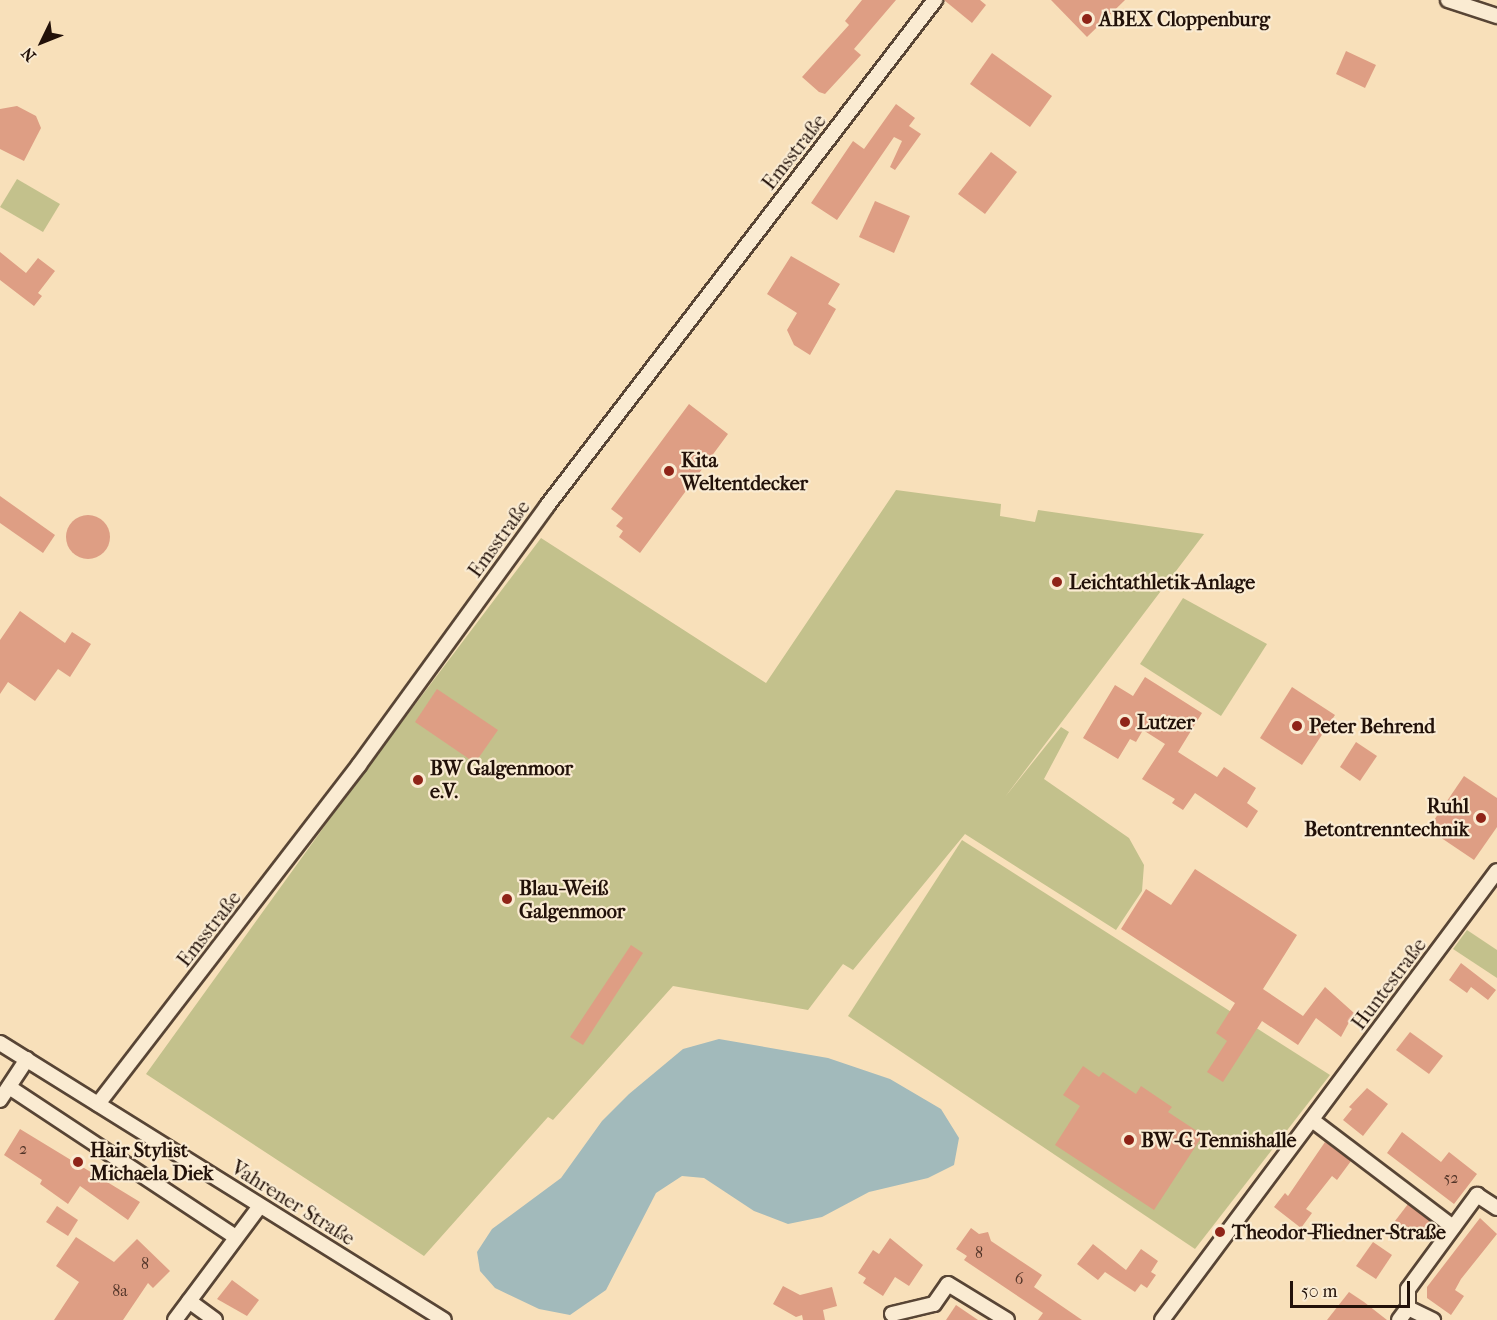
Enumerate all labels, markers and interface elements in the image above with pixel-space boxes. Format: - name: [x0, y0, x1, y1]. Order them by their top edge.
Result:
- place label: ABEX Cloppenburg: [1099, 7, 1270, 31]
- north arrow: [12, 12, 72, 72]
- marker: ABEX Cloppenburg: [1080, 12, 1094, 26]
- text: N: [17, 44, 40, 66]
- street label: Emsstraße: [757, 109, 831, 195]
- place label: Kita Weltentdecker: [681, 448, 808, 495]
- marker: Kita Weltentdecker: [662, 464, 676, 478]
- street label: Emsstraße: [463, 496, 535, 582]
- place label: Leichtathletik-Anlage: [1069, 570, 1255, 594]
- marker: Leichtathletik-Anlage: [1050, 575, 1064, 589]
- place label: Lutzer: [1137, 710, 1195, 734]
- place label: Peter Behrend: [1309, 714, 1435, 738]
- marker: Lutzer: [1118, 715, 1132, 729]
- marker: Peter Behrend: [1290, 719, 1304, 733]
- place label: BW Galgenmoor e.V.: [430, 756, 573, 803]
- marker: BW Galgenmoor e.V.: [411, 773, 425, 787]
- place label: Ruhl Betontrenntechnik: [1304, 795, 1469, 842]
- marker: Ruhl Betontrenntechnik: [1474, 811, 1488, 825]
- place label: Blau-Weiß Galgenmoor: [519, 876, 625, 923]
- street label: Emsstraße: [172, 886, 246, 972]
- marker: Blau-Weiß Galgenmoor: [500, 892, 514, 906]
- street label: Huntestraße: [1347, 933, 1431, 1035]
- place label: BW-G Tennishalle: [1141, 1128, 1297, 1152]
- marker: BW-G Tennishalle: [1122, 1133, 1136, 1147]
- place label: Hair Stylist Michaela Diek: [90, 1138, 213, 1185]
- house number: 2: [19, 1139, 27, 1159]
- marker: Hair Stylist Michaela Diek: [71, 1155, 85, 1169]
- street label: Vahrener Straße: [227, 1156, 359, 1250]
- house number: 52: [1443, 1168, 1459, 1188]
- place label: Theodor-Fliedner-Straße: [1232, 1220, 1446, 1244]
- marker: Theodor-Fliedner-Straße: [1213, 1225, 1227, 1239]
- house number: 8: [975, 1243, 983, 1263]
- house number: 8: [141, 1254, 149, 1274]
- house number: 6: [1015, 1269, 1023, 1289]
- scale bar: [1293, 1269, 1413, 1307]
- house number: 8a: [112, 1281, 128, 1301]
- text: 50 m: [1301, 1281, 1337, 1302]

